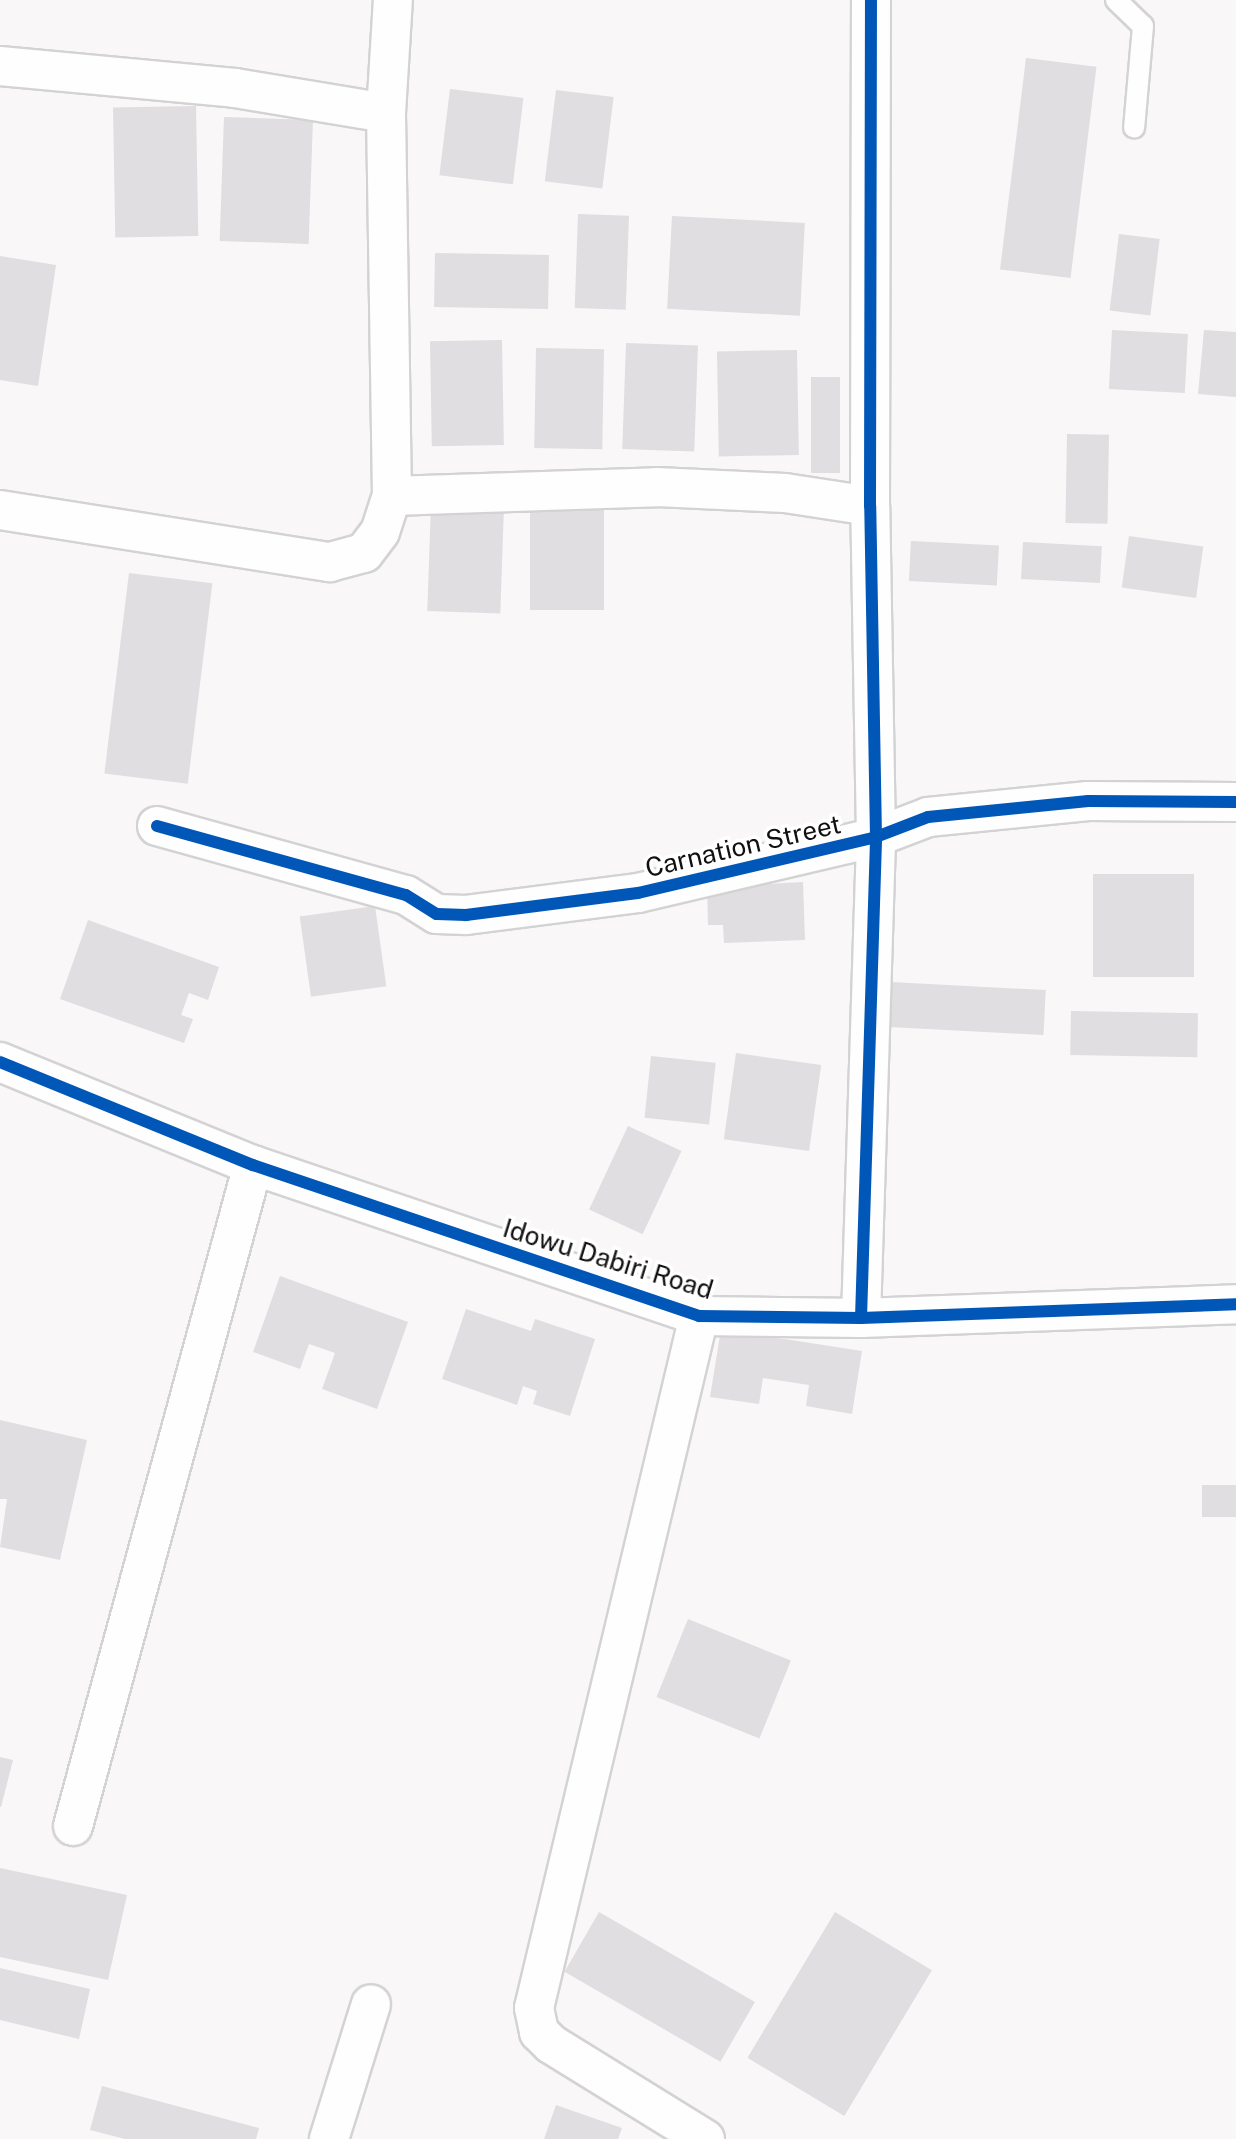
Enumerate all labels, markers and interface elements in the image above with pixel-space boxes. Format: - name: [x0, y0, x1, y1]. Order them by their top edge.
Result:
- street label: Carnation Street: [642, 808, 844, 884]
- street label: Idowu Dabiri Road: [499, 1212, 717, 1306]

